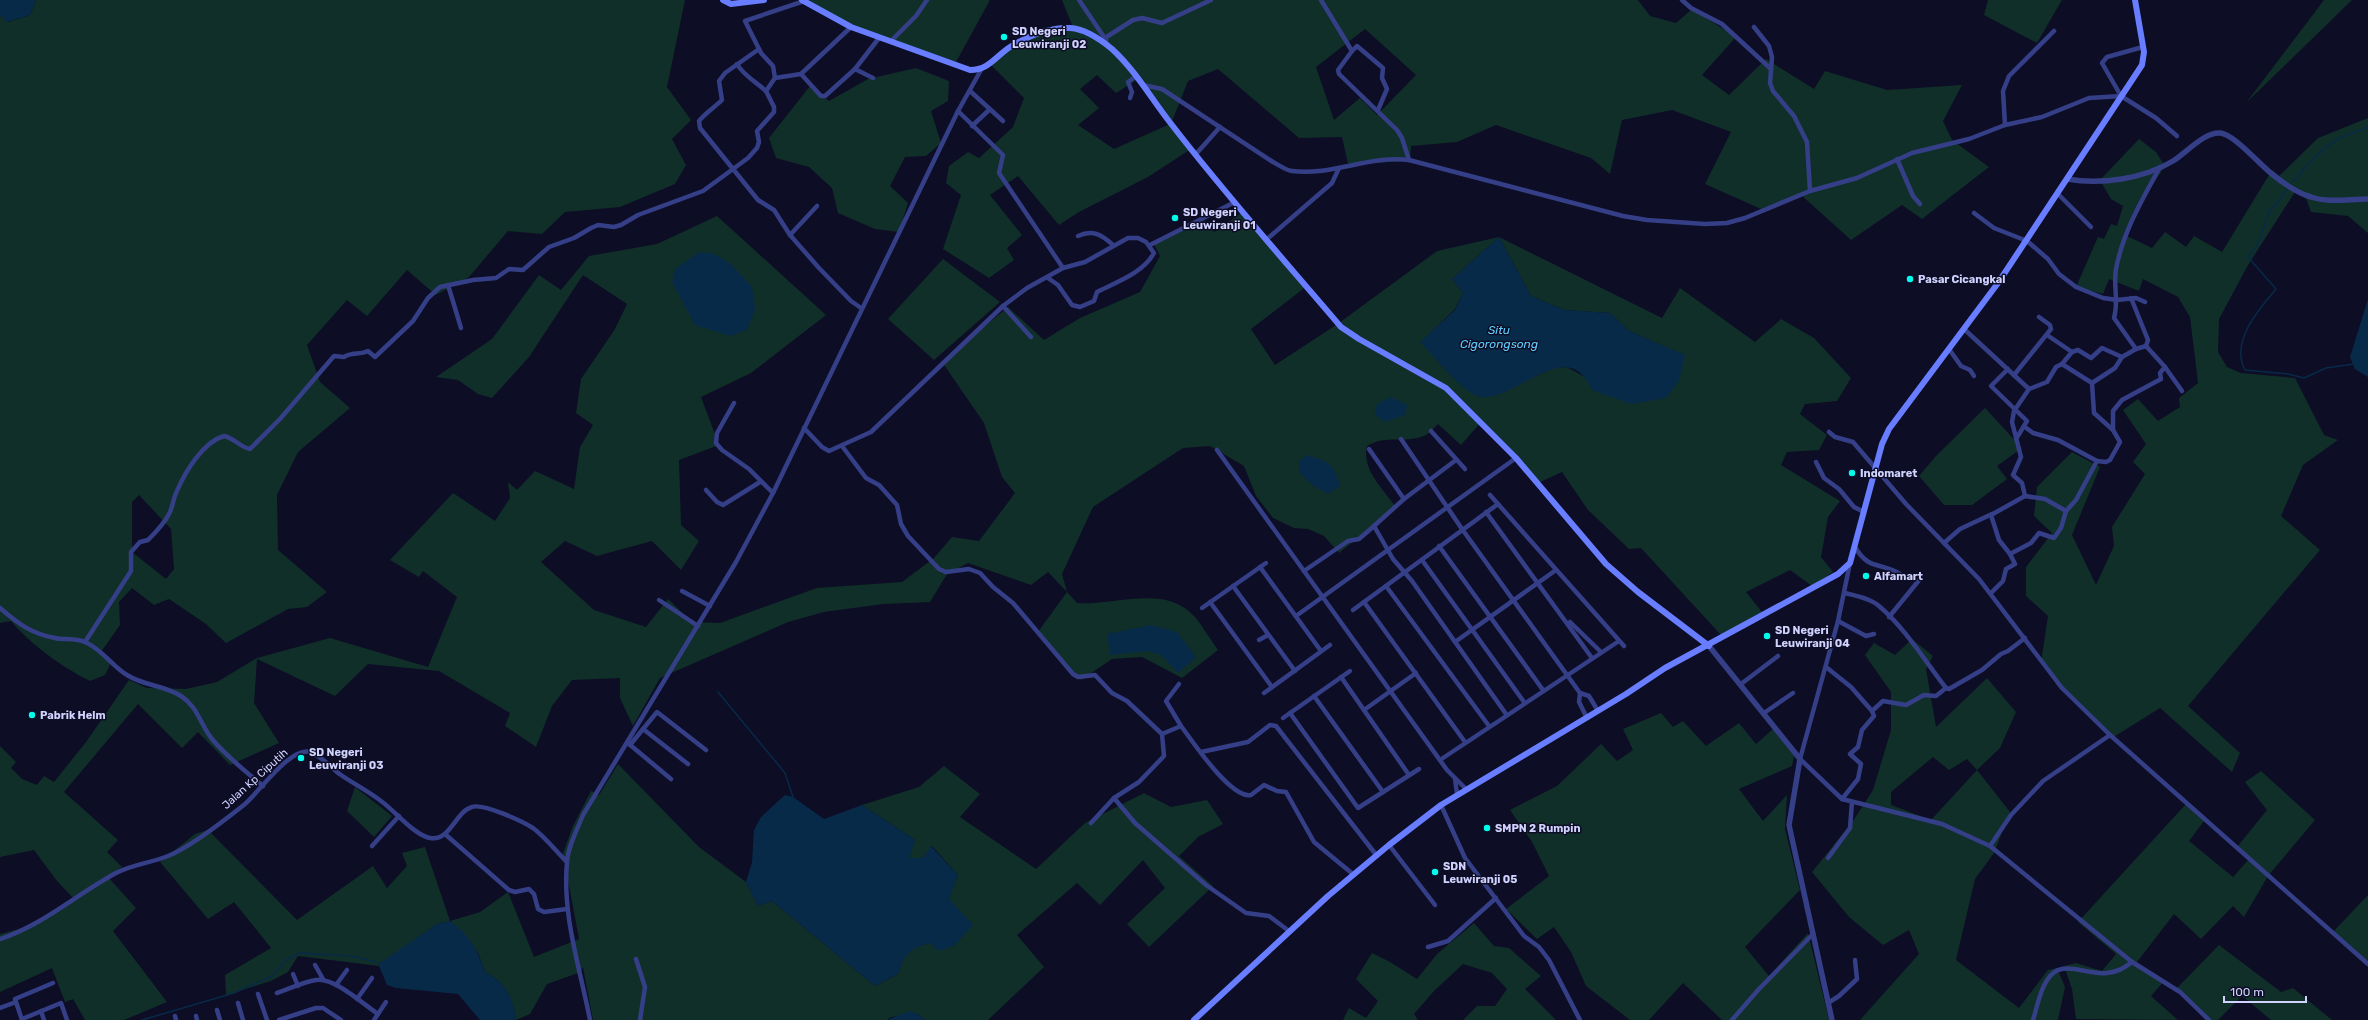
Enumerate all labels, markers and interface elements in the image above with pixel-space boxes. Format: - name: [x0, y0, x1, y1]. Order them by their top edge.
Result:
- place label: SD Negeri Leuwiranji 02: [1012, 25, 1086, 51]
- marker: SD Negeri Leuwiranji 02: [999, 32, 1009, 42]
- place label: SD Negeri Leuwiranji 01: [1183, 206, 1256, 232]
- marker: SD Negeri Leuwiranji 01: [1170, 213, 1180, 223]
- place label: Pasar Cicangkal: [1918, 273, 2005, 286]
- marker: Pasar Cicangkal: [1905, 274, 1915, 284]
- water label: Situ Cigorongsong: [1460, 323, 1538, 351]
- place label: Indomaret: [1860, 467, 1917, 480]
- marker: Indomaret: [1847, 468, 1857, 478]
- place label: Alfamart: [1874, 570, 1923, 583]
- marker: Alfamart: [1861, 571, 1871, 581]
- place label: SD Negeri Leuwiranji 04: [1775, 624, 1850, 650]
- marker: SD Negeri Leuwiranji 04: [1762, 631, 1772, 641]
- place label: Pabrik Helm: [40, 709, 106, 722]
- marker: Pabrik Helm: [27, 710, 37, 720]
- street label: Jalan Kp Ciputih: [220, 746, 290, 812]
- place label: SD Negeri Leuwiranji 03: [309, 746, 383, 772]
- marker: SD Negeri Leuwiranji 03: [296, 753, 306, 763]
- place label: SMPN 2 Rumpin: [1495, 822, 1580, 835]
- marker: SMPN 2 Rumpin: [1482, 823, 1492, 833]
- place label: SDN Leuwiranji 05: [1443, 860, 1517, 886]
- marker: SDN Leuwiranji 05: [1430, 867, 1440, 877]
- scale bar: [2224, 978, 2306, 1004]
- text: 100 m: [2230, 985, 2264, 999]

